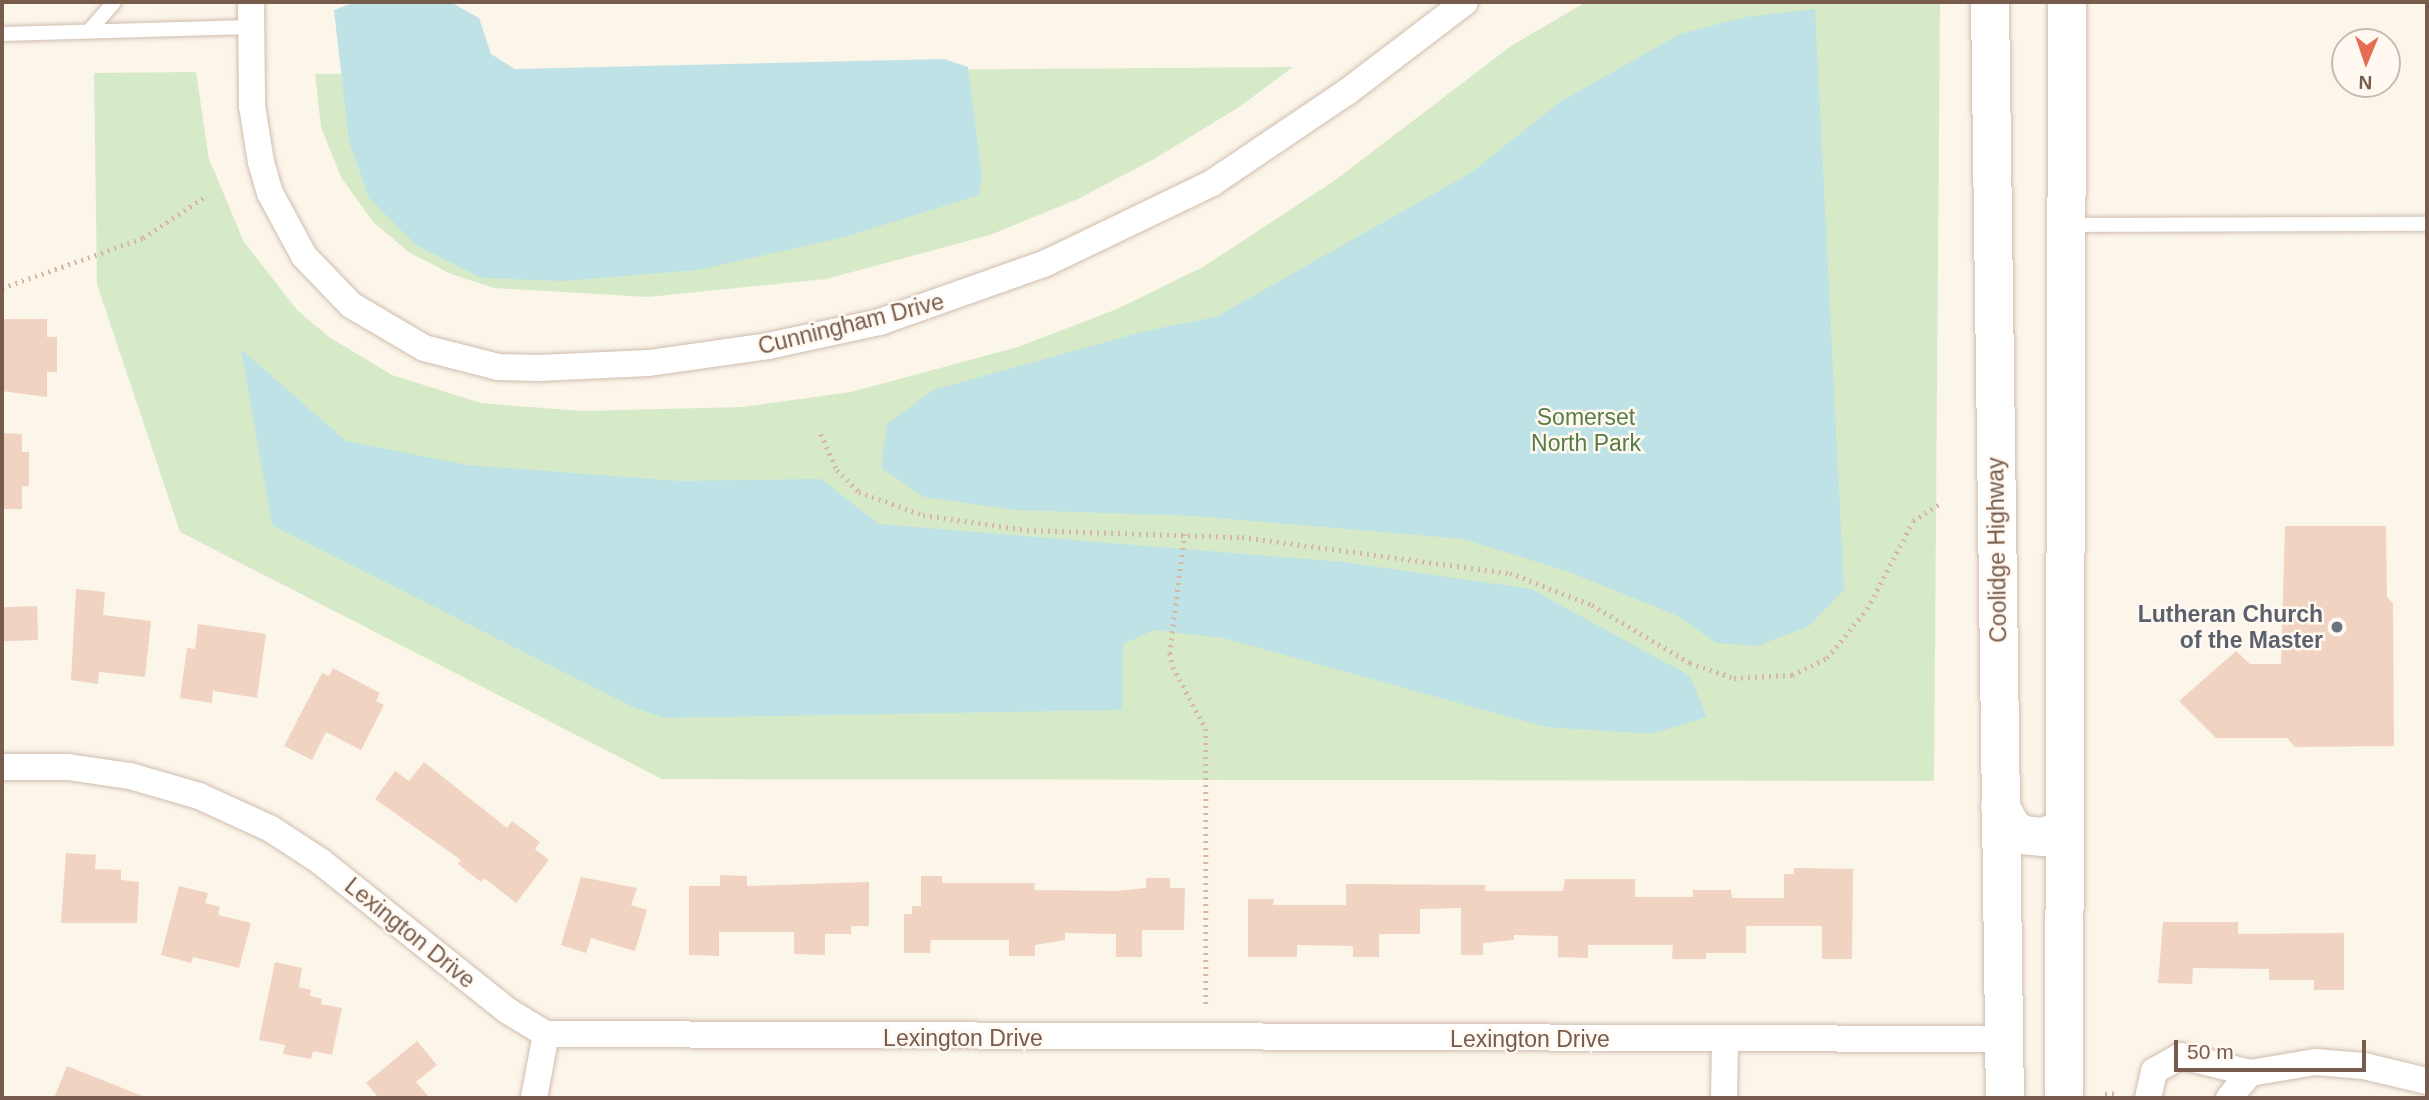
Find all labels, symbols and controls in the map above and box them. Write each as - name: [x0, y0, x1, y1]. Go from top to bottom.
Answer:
- north arrow: [2331, 28, 2401, 98]
- text: N: [2358, 72, 2373, 93]
- street label: Cunningham Drive: [755, 288, 947, 360]
- park label: Somerset North Park: [1531, 403, 1641, 457]
- street label: Coolidge Highway: [1982, 457, 2012, 643]
- place label: Lutheran Church of the Master: [2138, 600, 2323, 654]
- marker: Lutheran Church of the Master: [2329, 619, 2345, 635]
- street label: Lexington Drive: [339, 872, 481, 994]
- street label: Lexington Drive: [883, 1024, 1043, 1052]
- street label: Lexington Drive: [1450, 1025, 1610, 1053]
- scale bar: [2177, 1026, 2370, 1070]
- text: 50 m: [2187, 1040, 2234, 1063]

